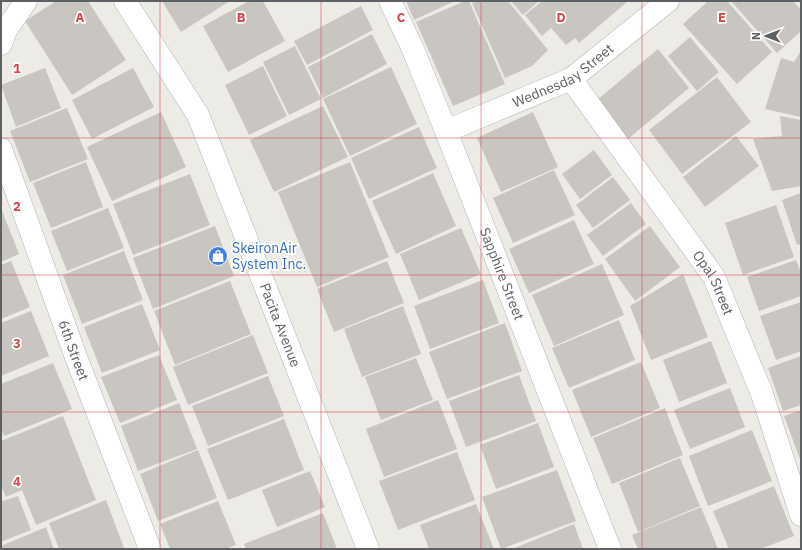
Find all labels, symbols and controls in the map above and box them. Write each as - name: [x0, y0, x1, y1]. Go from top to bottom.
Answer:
- text: A: [76, 9, 85, 26]
- text: B: [237, 9, 246, 26]
- text: C: [397, 9, 406, 26]
- text: D: [556, 9, 566, 26]
- text: E: [718, 9, 726, 26]
- north arrow: [746, 16, 786, 56]
- text: N: [749, 32, 763, 40]
- street label: Wednesday Street: [510, 39, 617, 111]
- text: 1: [13, 60, 21, 77]
- text: 2: [13, 198, 21, 215]
- street label: Sapphire Street: [476, 225, 528, 323]
- place label: SkeironAir System Inc.: [232, 239, 306, 273]
- shop icon: SkeironAir System Inc.: [207, 245, 229, 267]
- street label: Opal Street: [689, 247, 738, 318]
- street label: Pacita Avenue: [256, 280, 305, 370]
- street label: 6th Street: [54, 318, 93, 383]
- text: 3: [13, 335, 21, 352]
- text: 4: [13, 473, 21, 490]

